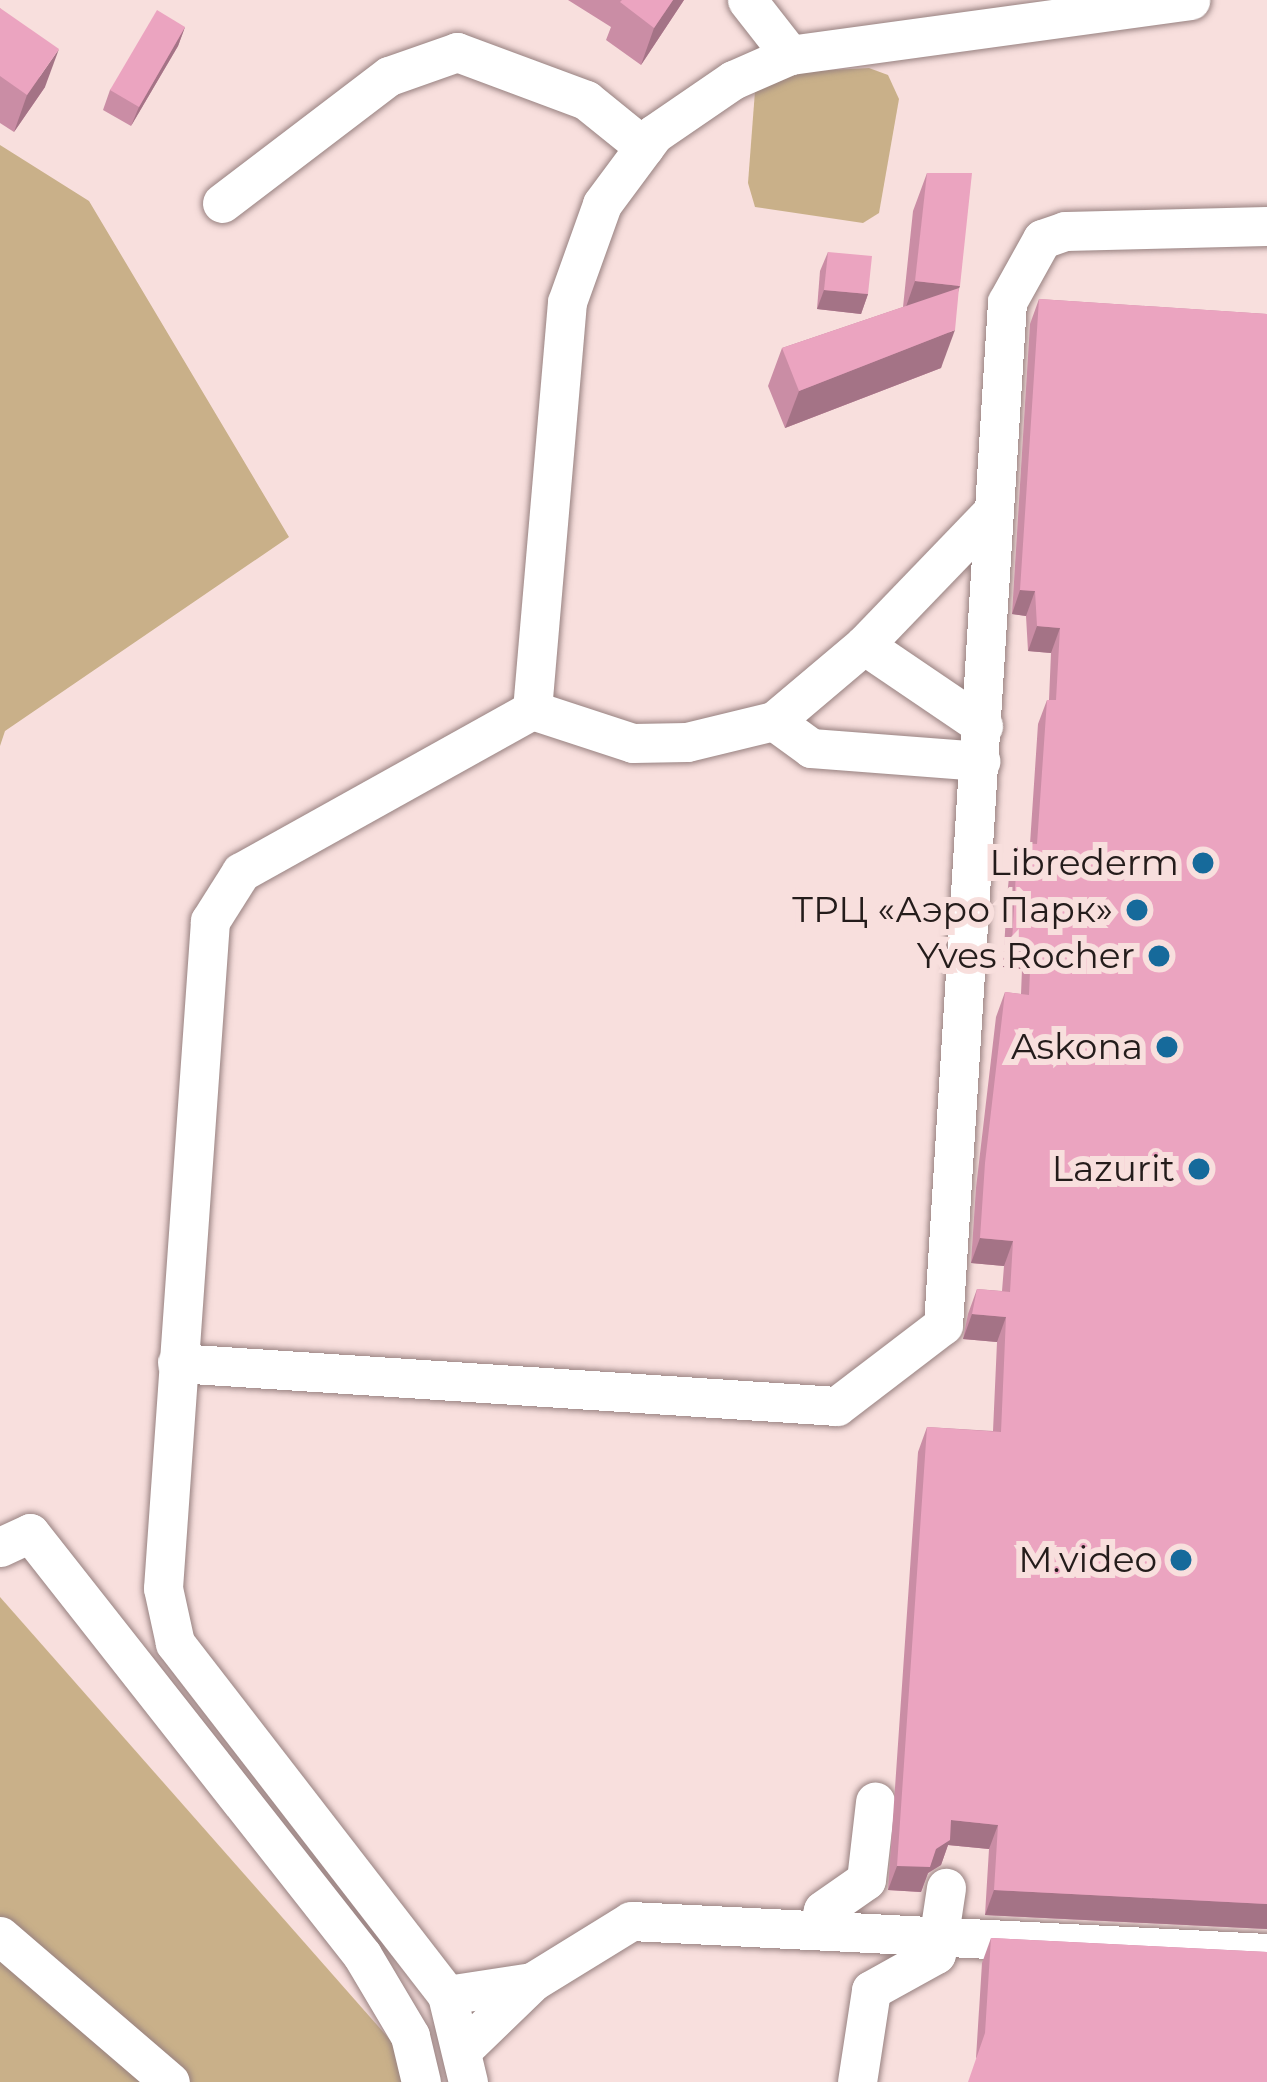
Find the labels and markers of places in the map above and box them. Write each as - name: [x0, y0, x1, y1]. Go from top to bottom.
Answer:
- place label: Librederm: [989, 841, 1179, 885]
- marker: Librederm: [1190, 850, 1216, 876]
- place label: ТРЦ «Аэро Парк»: [792, 888, 1113, 932]
- marker: ТРЦ «Аэро Парк»: [1124, 897, 1150, 923]
- place label: Yves Rocher: [917, 934, 1135, 978]
- marker: Yves Rocher: [1146, 943, 1172, 969]
- place label: Askona: [1011, 1025, 1143, 1069]
- marker: Askona: [1154, 1034, 1180, 1060]
- place label: Lazurit: [1052, 1147, 1175, 1191]
- marker: Lazurit: [1186, 1156, 1212, 1182]
- place label: M.video: [1018, 1538, 1157, 1582]
- marker: M.video: [1168, 1547, 1194, 1573]

